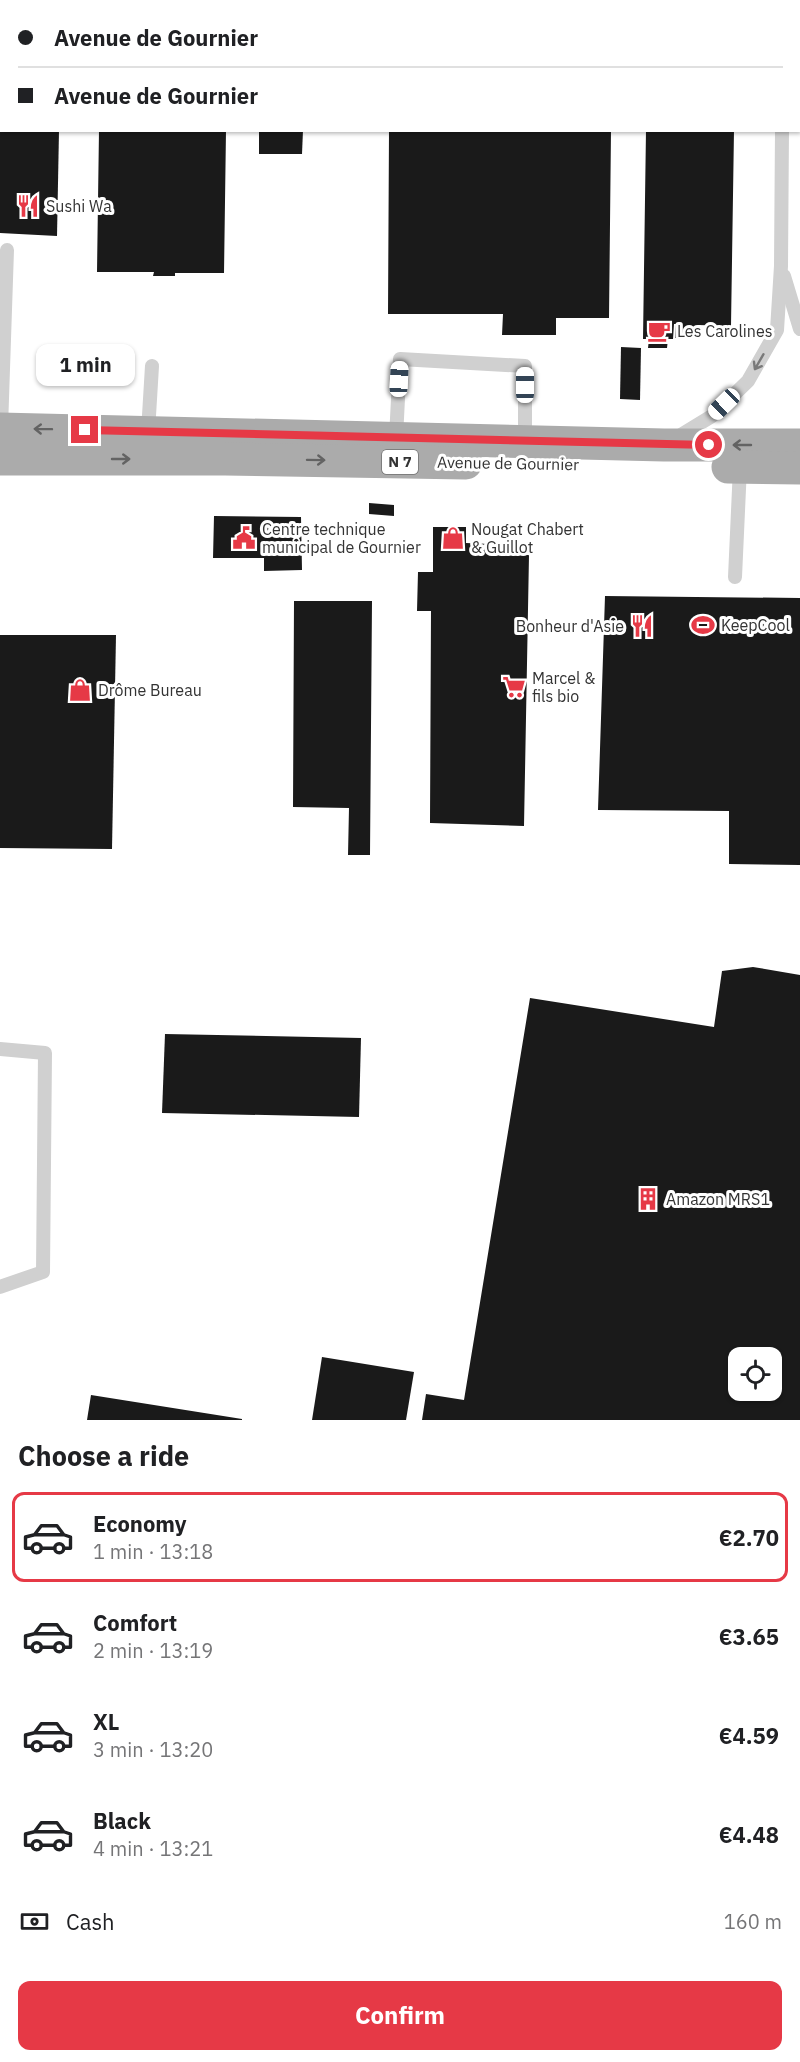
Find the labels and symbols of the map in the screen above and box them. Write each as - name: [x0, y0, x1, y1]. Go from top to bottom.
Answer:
- restaurant icon: Sushi Wa: [15, 193, 41, 219]
- place label: Sushi Wa: [46, 196, 112, 216]
- cafe icon: Les Carolines: [646, 318, 672, 344]
- place label: Les Carolines: [677, 321, 772, 341]
- callout: 1 min: [36, 343, 134, 385]
- one-way arrow: [752, 353, 764, 370]
- car: [389, 361, 409, 397]
- car: [516, 367, 534, 403]
- car: [705, 385, 743, 423]
- route end: [71, 416, 98, 443]
- one-way arrow: [33, 424, 53, 435]
- route start: [695, 431, 722, 458]
- one-way arrow: [732, 439, 752, 451]
- road number: N 7: [382, 450, 418, 474]
- street label: Avenue de Gournier: [437, 452, 579, 474]
- one-way arrow: [111, 453, 131, 465]
- one-way arrow: [306, 454, 326, 466]
- place label: Centre technique municipal de Gournier: [262, 519, 421, 557]
- place label: Nougat Chabert & Guillot: [471, 519, 584, 557]
- public building icon: Centre technique municipal de Gournier: [231, 525, 257, 551]
- shop icon: Nougat Chabert & Guillot: [440, 525, 466, 551]
- sports icon: KeepCool: [690, 612, 716, 638]
- restaurant icon: Bonheur d'Asie: [629, 613, 655, 639]
- place label: KeepCool: [721, 615, 790, 635]
- place label: Bonheur d'Asie: [516, 616, 624, 636]
- place label: Marcel & fils bio: [532, 668, 595, 706]
- supermarket icon: Marcel & fils bio: [501, 674, 527, 700]
- shop icon: Drôme Bureau: [67, 677, 93, 703]
- place label: Drôme Bureau: [98, 680, 202, 700]
- building icon: Amazon MRS1: [635, 1186, 661, 1212]
- place label: Amazon MRS1: [666, 1189, 770, 1209]

